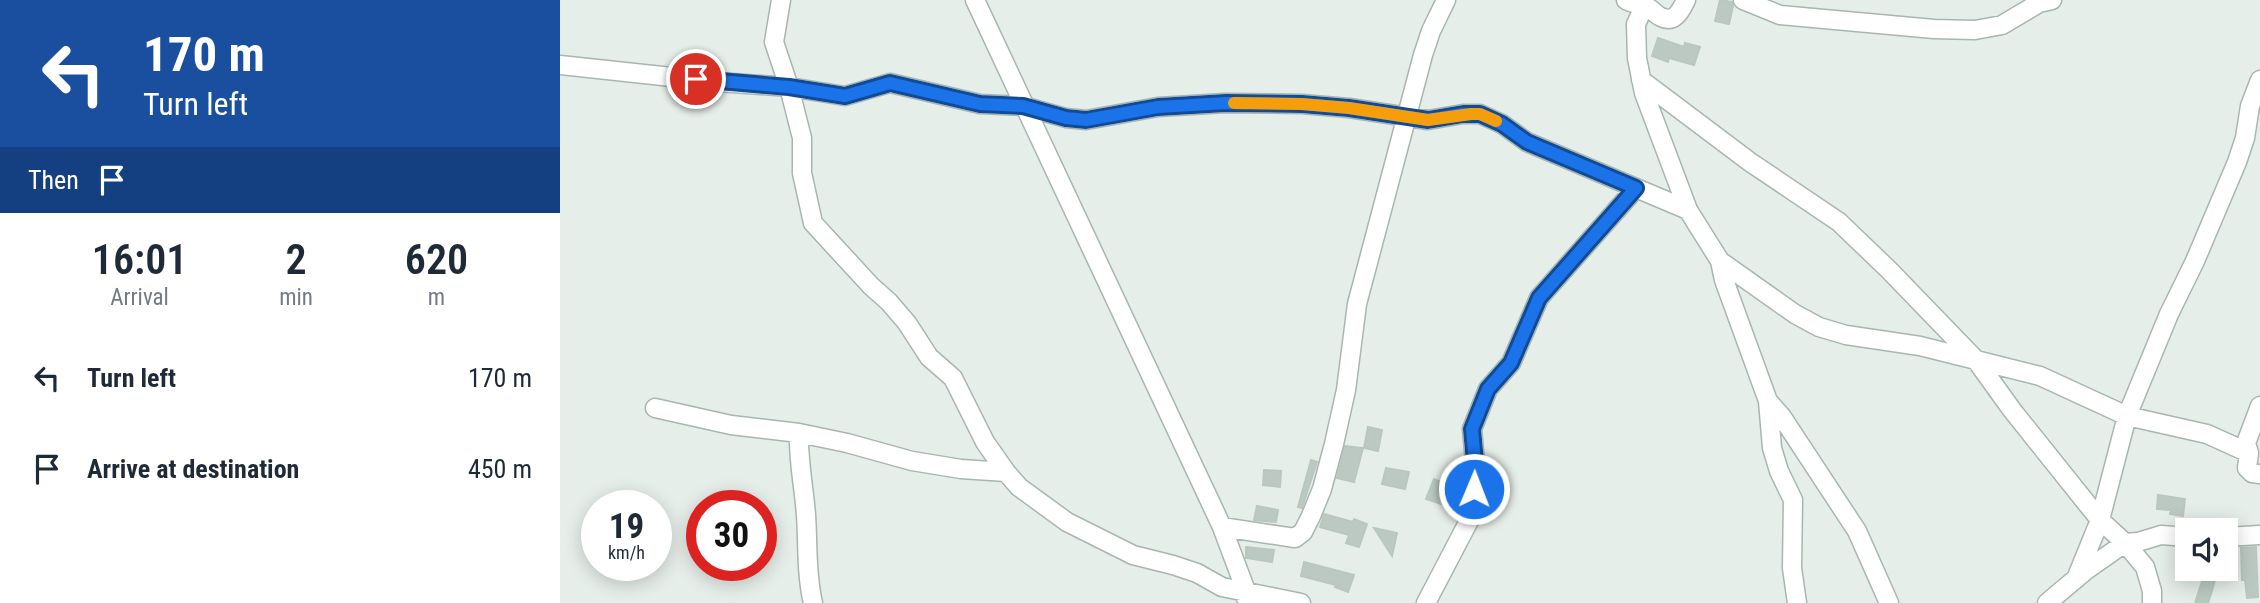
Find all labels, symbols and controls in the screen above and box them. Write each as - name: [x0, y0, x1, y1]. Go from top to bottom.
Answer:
- text: 170 m: [143, 26, 265, 83]
- icon: left: [28, 28, 119, 119]
- pin: [666, 49, 726, 109]
- icon: arrive: [677, 60, 715, 98]
- text: Turn left: [143, 85, 248, 123]
- icon: arrive: [93, 161, 131, 199]
- text: Then: [28, 165, 79, 195]
- text: 16:01: [92, 235, 187, 284]
- text: 2: [286, 235, 307, 284]
- text: 620: [405, 235, 468, 284]
- text: Arrival: [110, 284, 169, 311]
- text: min: [279, 284, 313, 311]
- text: m: [428, 284, 445, 311]
- icon: left: [28, 359, 66, 397]
- text: Turn left: [87, 363, 176, 393]
- text: 170 m: [468, 363, 532, 393]
- icon: arrive: [28, 450, 66, 488]
- position arrow: [1437, 452, 1511, 526]
- text: Arrive at destination: [87, 454, 299, 484]
- text: 450 m: [468, 454, 532, 484]
- speed limit sign: 30: [686, 490, 777, 581]
- text: 19: [609, 506, 644, 547]
- map controls: [2175, 518, 2238, 581]
- button: sound: [2175, 518, 2238, 581]
- text: km/h: [608, 542, 645, 563]

